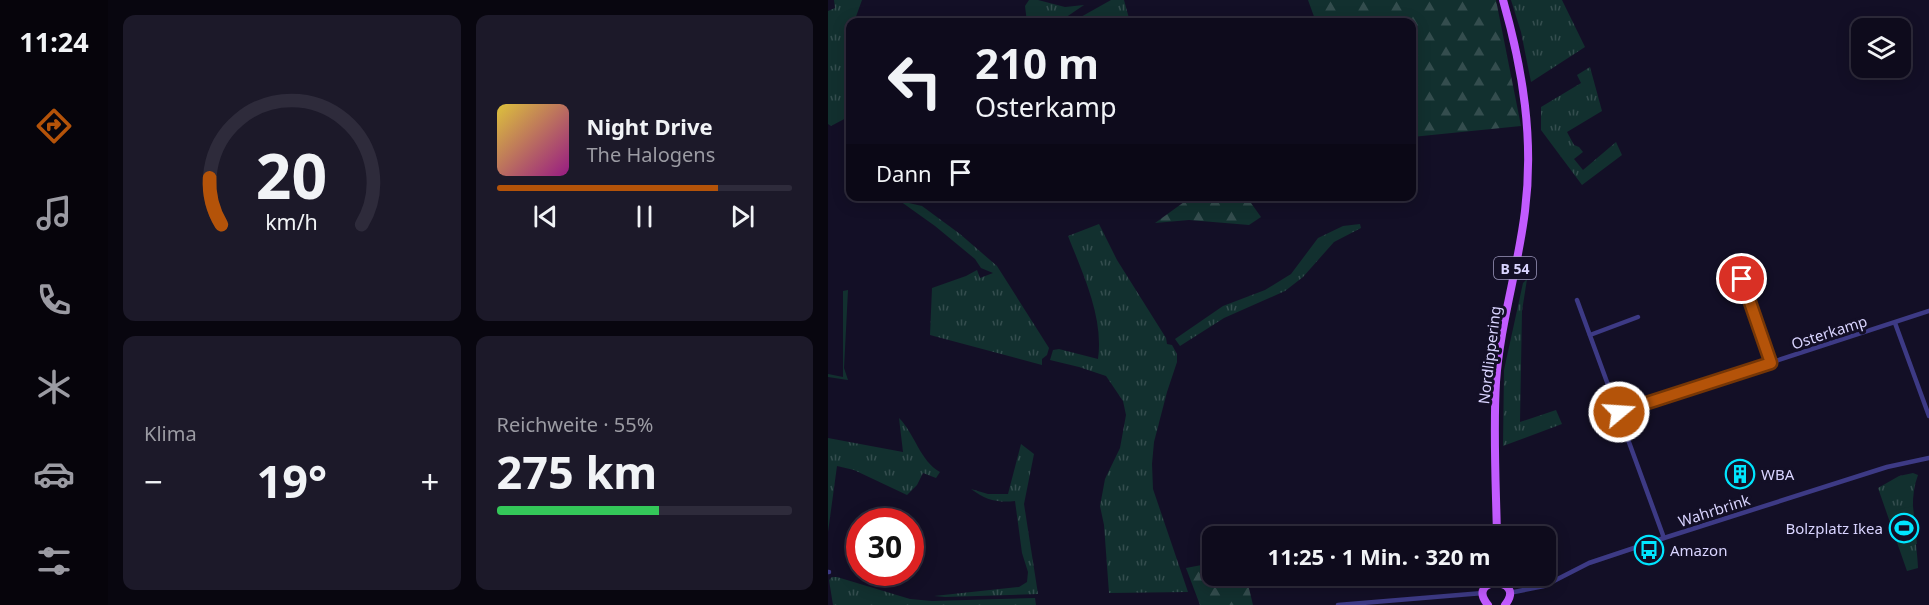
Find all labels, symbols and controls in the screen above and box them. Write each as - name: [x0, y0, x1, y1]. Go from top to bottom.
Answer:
- map controls: [1851, 18, 1911, 78]
- button: layers: [1851, 18, 1911, 78]
- text: 11:24: [19, 23, 89, 60]
- text: 210 m: [975, 34, 1099, 91]
- icon: left: [876, 42, 954, 120]
- text: Osterkamp: [975, 88, 1117, 125]
- icon: directions: [33, 105, 75, 147]
- text: Night Drive: [587, 111, 713, 141]
- text: 20: [256, 132, 327, 217]
- text: The Halogens: [587, 141, 715, 168]
- icon: arrive: [944, 156, 977, 189]
- text: Dann: [876, 158, 932, 188]
- icon: music: [33, 192, 75, 234]
- icon: previous: [529, 200, 562, 233]
- icon: pause: [628, 200, 661, 233]
- icon: next: [726, 200, 759, 233]
- text: km/h: [265, 208, 318, 237]
- pin: [1716, 253, 1767, 304]
- road number: B 54: [1494, 257, 1536, 279]
- icon: arrive: [1725, 262, 1758, 295]
- icon: phone: [33, 279, 75, 321]
- street label: Nordlippering: [1473, 305, 1505, 405]
- street label: Osterkamp: [1789, 310, 1869, 354]
- icon: climate: [33, 366, 75, 408]
- position arrow: [1587, 380, 1651, 444]
- text: Reichweite · 55%: [497, 411, 653, 438]
- text: Klima: [144, 420, 197, 447]
- text: 275 km: [497, 441, 657, 502]
- text: 19°: [256, 450, 327, 511]
- icon: car: [33, 453, 75, 495]
- building icon: WBA: [1724, 458, 1756, 490]
- text: −: [144, 459, 163, 504]
- text: +: [421, 459, 440, 504]
- place label: WBA: [1761, 464, 1795, 484]
- street label: Wahrbrink: [1676, 489, 1752, 531]
- speed limit sign: 30: [846, 508, 924, 586]
- sports icon: Bolzplatz Ikea: [1888, 512, 1920, 544]
- place label: Bolzplatz Ikea: [1785, 518, 1883, 538]
- bus stop icon: Amazon: [1633, 534, 1665, 566]
- icon: filters: [33, 540, 75, 582]
- place label: Amazon: [1670, 540, 1727, 560]
- text: 11:25 · 1 Min. · 320 m: [1268, 541, 1490, 571]

